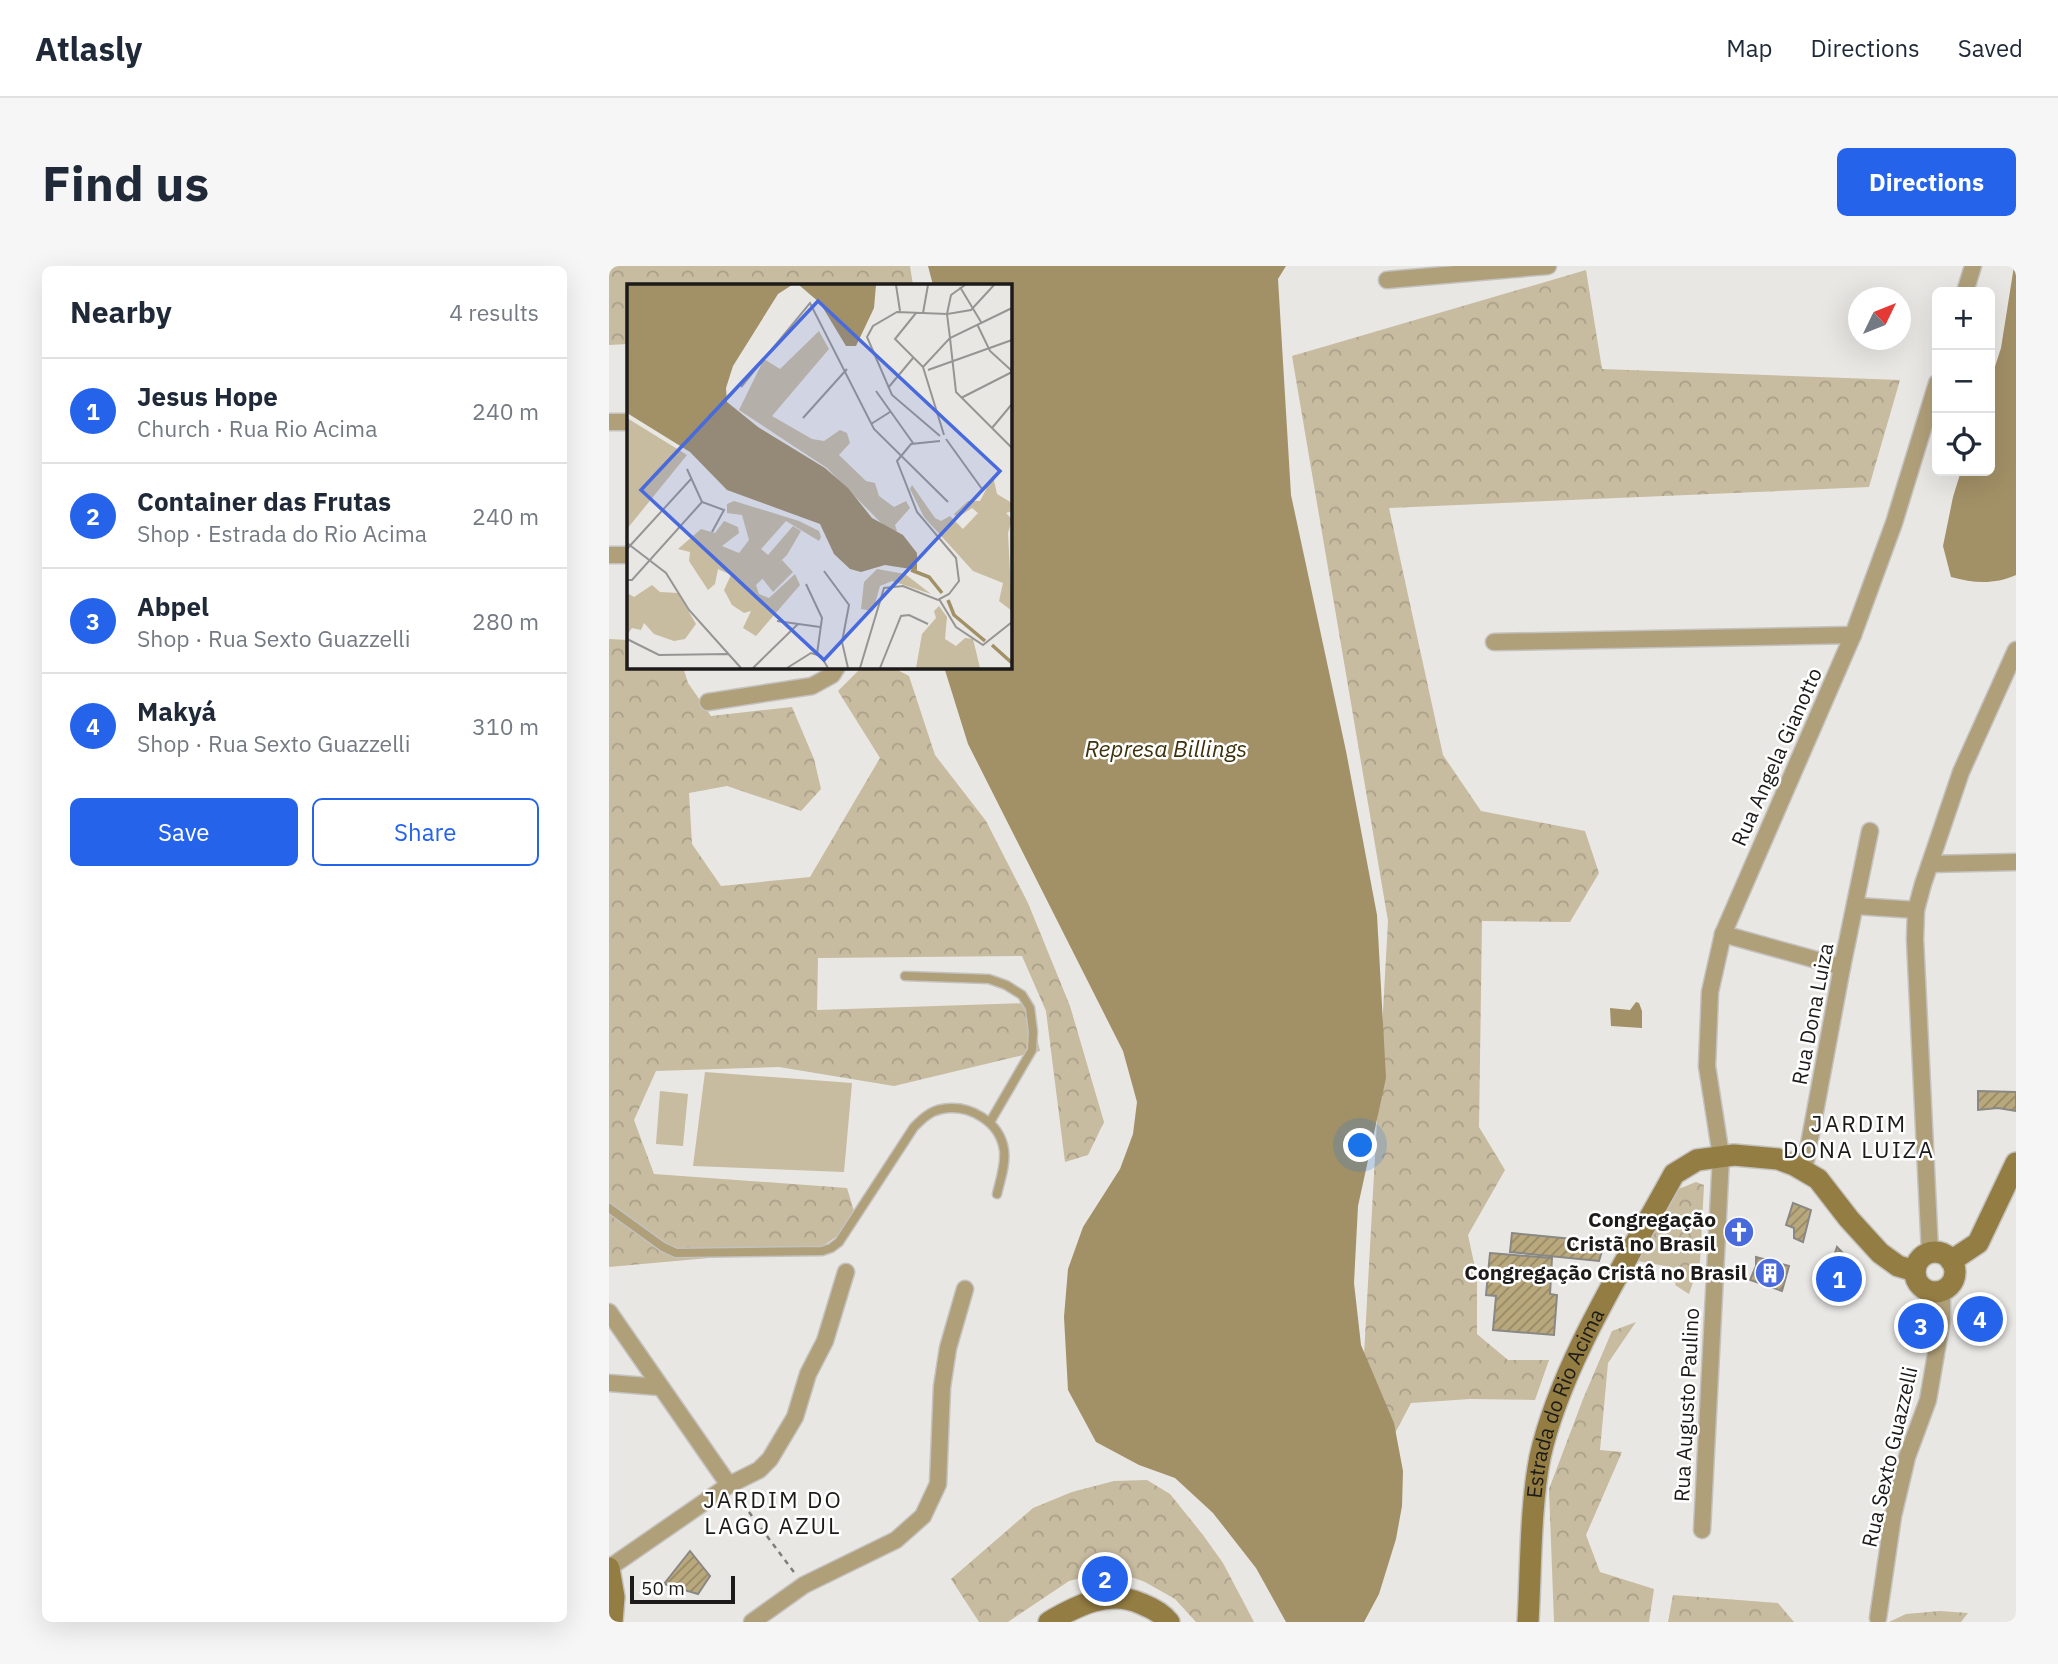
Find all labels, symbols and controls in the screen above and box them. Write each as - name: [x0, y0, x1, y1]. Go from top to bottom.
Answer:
- text: Atlasly: [35, 27, 142, 70]
- text: Map: [1726, 32, 1772, 64]
- text: Directions: [1810, 32, 1920, 64]
- text: Saved: [1958, 32, 2023, 64]
- button: Directions: [1837, 148, 2016, 216]
- text: Find us: [42, 151, 209, 214]
- inset map: [627, 284, 1011, 668]
- north arrow: [1848, 287, 1911, 350]
- map controls: [1932, 287, 1995, 476]
- button: +: [1932, 287, 1995, 350]
- text: Nearby: [70, 292, 172, 331]
- text: 4 results: [449, 297, 539, 327]
- button: −: [1932, 350, 1995, 413]
- text: Jesus Hope: [137, 379, 278, 413]
- text: 1: [86, 396, 100, 426]
- text: 240 m: [472, 396, 539, 426]
- text: Church · Rua Rio Acima: [137, 413, 377, 443]
- button: locate: [1932, 413, 1995, 476]
- text: Container das Frutas: [137, 484, 391, 518]
- text: 2: [86, 501, 100, 531]
- text: 240 m: [472, 501, 539, 531]
- text: Shop · Estrada do Rio Acima: [137, 518, 427, 548]
- text: Abpel: [137, 589, 209, 623]
- text: 3: [86, 606, 100, 636]
- text: 280 m: [472, 606, 539, 636]
- text: Shop · Rua Sexto Guazzelli: [137, 623, 410, 653]
- street label: Rua Angela Gianotto: [1724, 663, 1828, 850]
- text: Makyá: [137, 694, 216, 728]
- text: 4: [86, 711, 100, 741]
- text: 310 m: [472, 711, 539, 741]
- text: Shop · Rua Sexto Guazzelli: [137, 728, 410, 758]
- water label: Represa Billings: [1085, 733, 1247, 763]
- button: Save: [70, 798, 298, 866]
- button: Share: [312, 798, 539, 866]
- street label: Rua Dona Luiza: [1785, 940, 1839, 1087]
- district label: JARDIM DONA LUIZA: [1783, 1108, 1935, 1164]
- your location: [1343, 1128, 1377, 1162]
- place label: Congregação Cristã no Brasil: [1566, 1205, 1716, 1257]
- church icon: Congregação Cristã no Brasil: [1722, 1215, 1756, 1249]
- pin: 1: [1816, 1253, 1862, 1305]
- building icon: Congregação Cristâ no Brasil: [1753, 1256, 1787, 1290]
- place label: Congregação Cristâ no Brasil: [1464, 1258, 1747, 1286]
- pin: 4: [1957, 1293, 2003, 1345]
- pin: 3: [1898, 1300, 1944, 1352]
- street label: Estrada do Rio Acima: [1519, 1303, 1610, 1500]
- street label: Rua Augusto Paulino: [1667, 1307, 1705, 1503]
- street label: Rua Sexto Guazzelli: [1855, 1364, 1923, 1550]
- district label: JARDIM DO LAGO AZUL: [703, 1484, 843, 1540]
- pin: 2: [1082, 1553, 1128, 1605]
- scale bar: [630, 1573, 735, 1605]
- text: 50 m: [641, 1576, 685, 1600]

